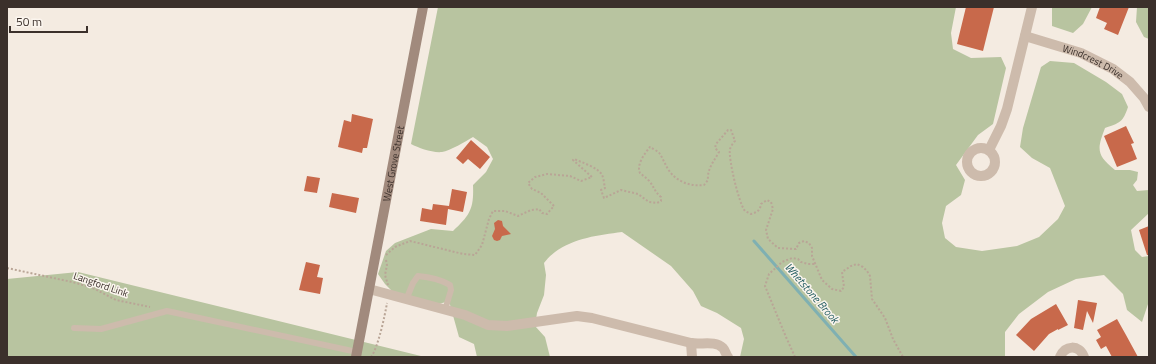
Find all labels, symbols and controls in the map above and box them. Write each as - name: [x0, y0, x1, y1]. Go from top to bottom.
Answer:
- scale bar: [10, 8, 87, 34]
- text: 50 m: [16, 12, 42, 31]
- street label: Windcrest Drive: [1061, 41, 1127, 83]
- street label: West Grove Street: [379, 124, 408, 203]
- water label: Whetstone Brook: [781, 259, 843, 327]
- street label: Langford Link: [72, 268, 130, 301]

